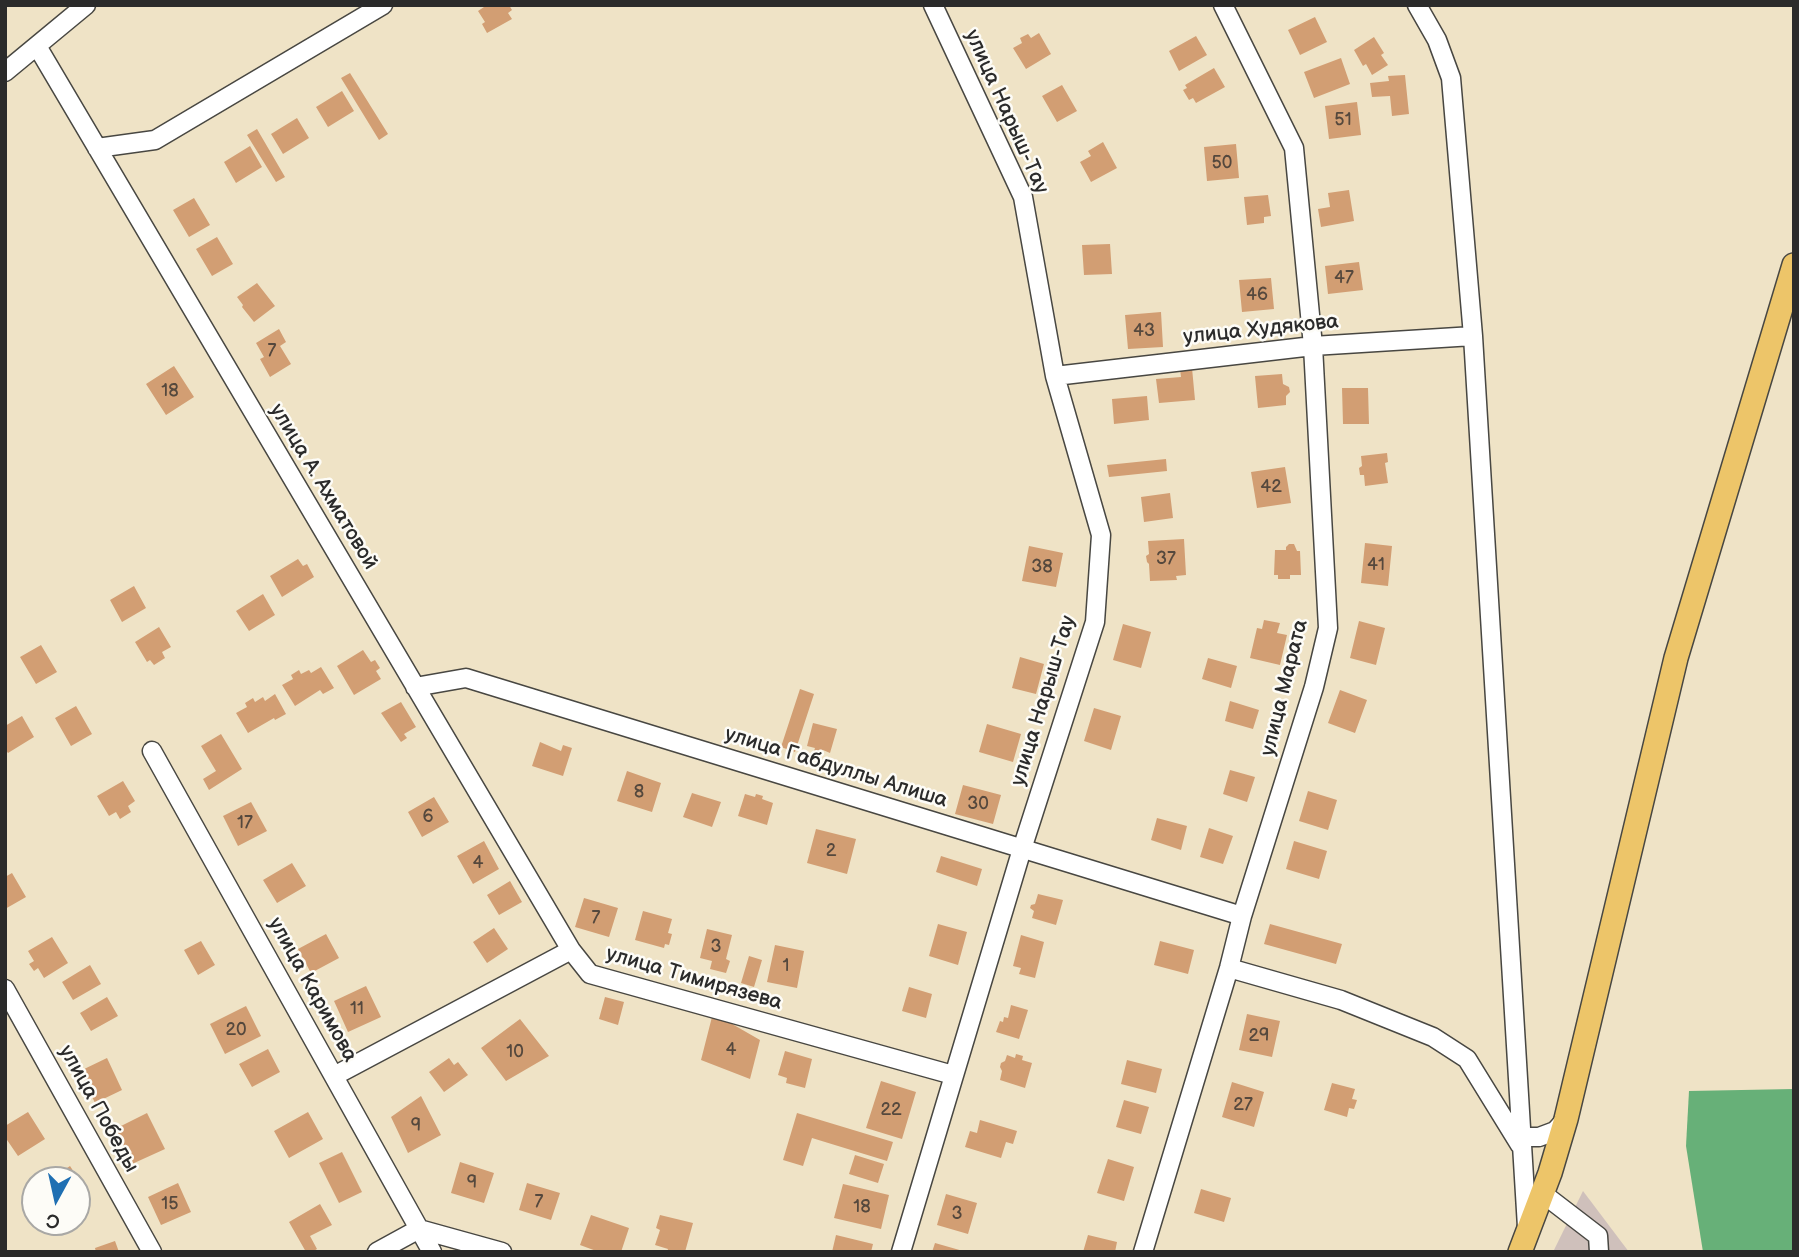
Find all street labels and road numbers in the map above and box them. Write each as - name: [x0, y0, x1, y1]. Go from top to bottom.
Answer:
- street label: улица Нарыш-Тау: [959, 26, 1053, 198]
- street label: улица Худякова: [1182, 309, 1340, 351]
- street label: улица А. Ахматовой: [264, 400, 382, 574]
- street label: улица Нарыш-Тау: [1006, 613, 1082, 789]
- street label: улица Марата: [1256, 617, 1314, 759]
- street label: улица Габдуллы Алиша: [722, 722, 950, 814]
- street label: улица Каримова: [262, 913, 362, 1067]
- street label: улица Тимирязева: [603, 942, 785, 1016]
- street label: улица Победы: [53, 1041, 143, 1177]

